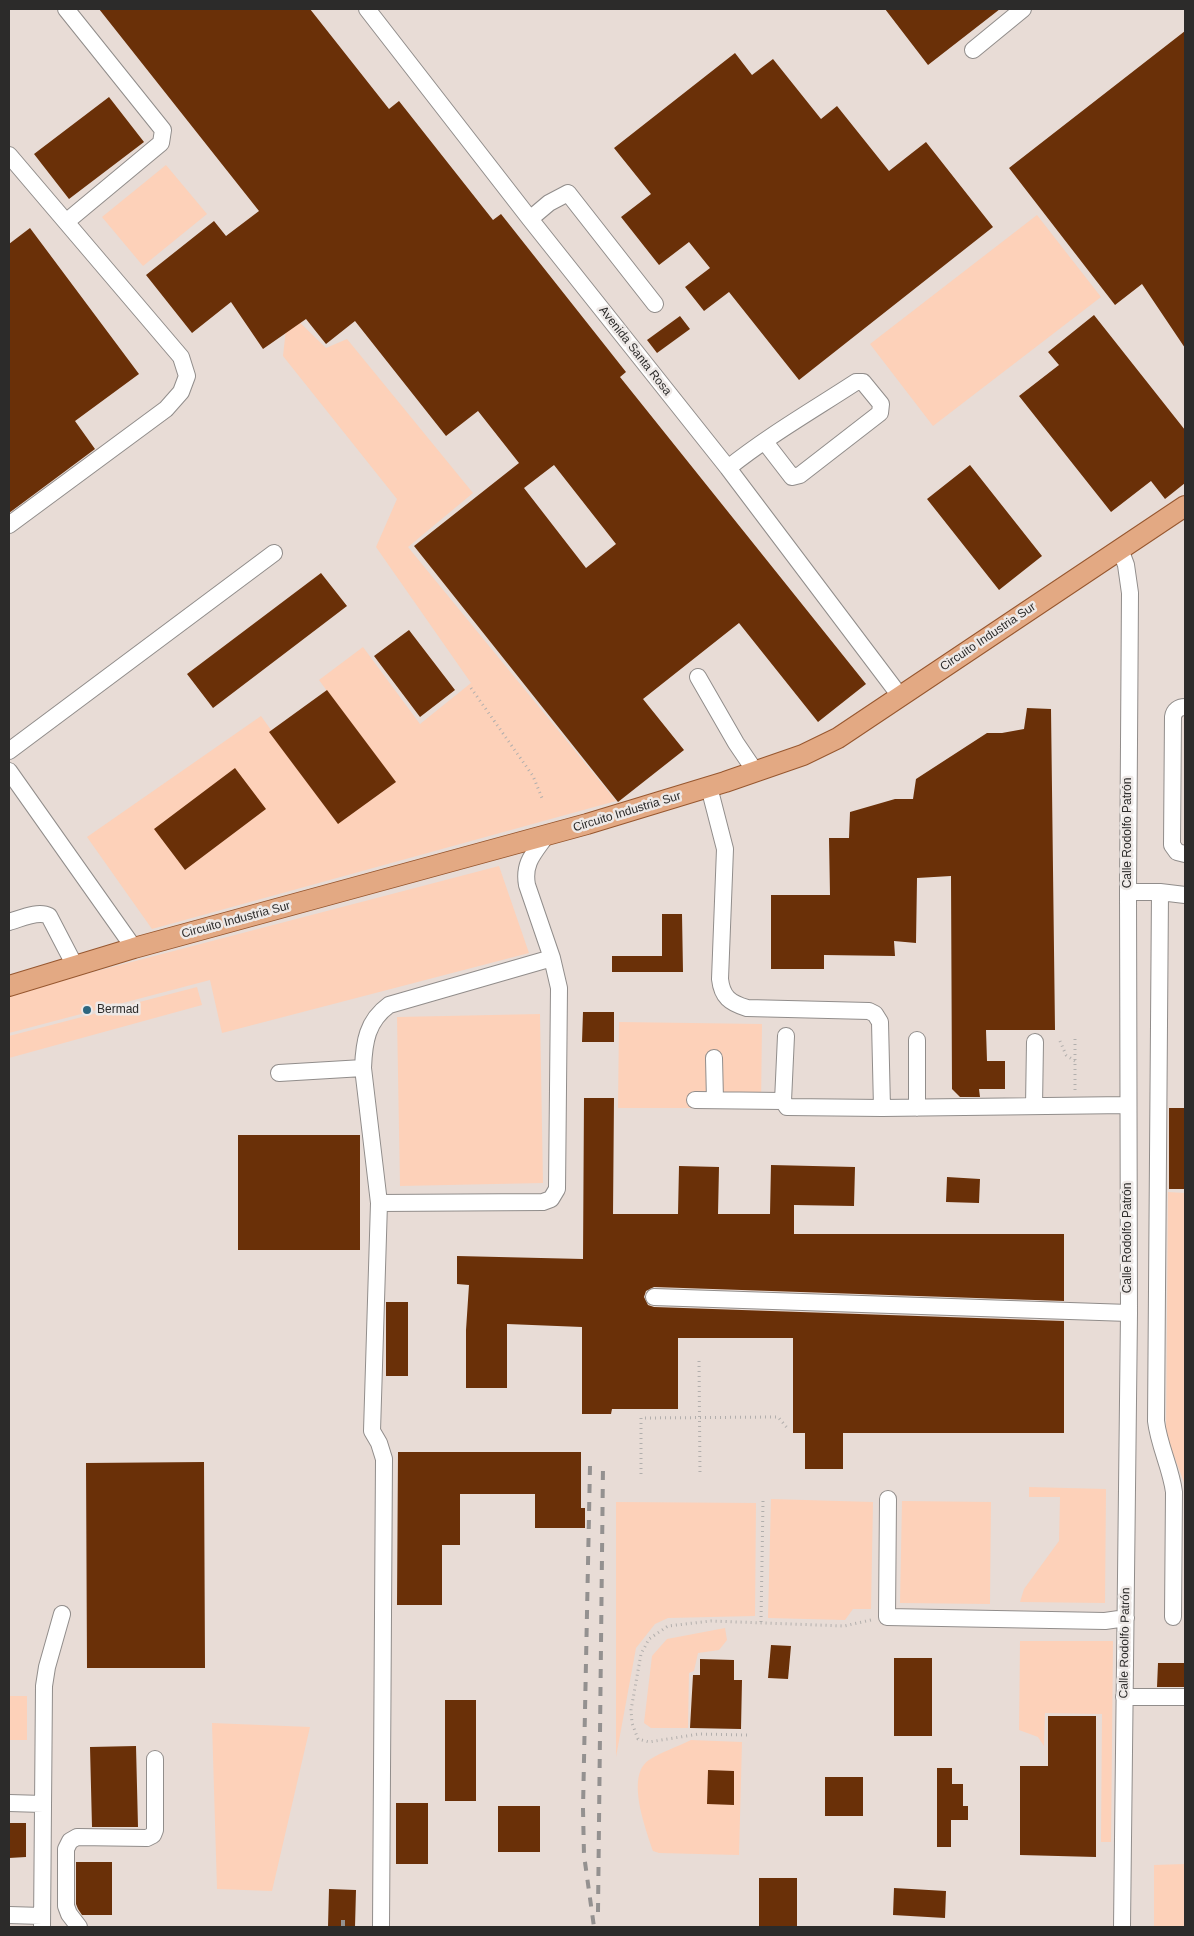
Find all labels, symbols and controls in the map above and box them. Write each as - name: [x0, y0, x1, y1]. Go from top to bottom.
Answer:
- street label: Avenida Santa Rosa: [596, 304, 674, 398]
- street label: Circuito Industria Sur: [938, 600, 1038, 674]
- street label: Calle Rodolfo Patrón: [1121, 778, 1135, 888]
- street label: Circuito Industria Sur: [571, 789, 683, 835]
- street label: Circuito Industria Sur: [180, 899, 292, 941]
- place label: Bermad: [97, 1003, 139, 1017]
- marker: Bermad: [81, 1004, 93, 1016]
- street label: Calle Rodolfo Patrón: [1121, 1183, 1135, 1293]
- street label: Calle Rodolfo Patrón: [1117, 1588, 1133, 1698]

